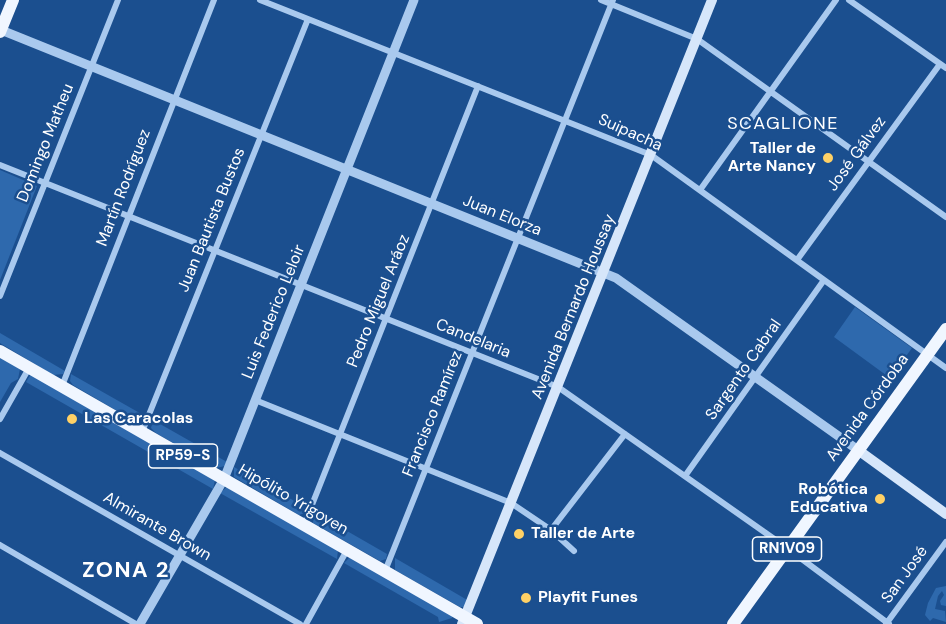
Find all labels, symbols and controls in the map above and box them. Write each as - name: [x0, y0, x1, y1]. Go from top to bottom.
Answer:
- street label: Domingo Matheu: [14, 81, 78, 205]
- street label: Suipacha: [595, 110, 665, 156]
- district label: SCAGLIONE: [727, 113, 839, 135]
- street label: José Gálvez: [823, 113, 891, 195]
- street label: Martín Rodríguez: [93, 127, 155, 249]
- place label: Taller de Arte Nancy: [728, 139, 816, 177]
- street label: Juan Bautista Bustos: [174, 145, 250, 295]
- marker: Taller de Arte Nancy: [821, 151, 835, 165]
- street label: Juan Elorza: [460, 191, 544, 241]
- street label: Avenida Bernardo Houssay: [528, 212, 620, 402]
- street label: Pedro Miguel Aráoz: [344, 232, 414, 370]
- street label: Luis Federico Leloir: [238, 242, 310, 382]
- street label: Candelaria: [433, 315, 513, 363]
- street label: Sargento Cabral: [702, 316, 786, 424]
- street label: Francisco Ramírez: [399, 348, 467, 480]
- street label: Avenida Córdoba: [823, 351, 913, 465]
- place label: Las Caracolas: [84, 409, 193, 429]
- marker: Las Caracolas: [65, 412, 79, 426]
- road number: RP59-S: [148, 444, 218, 468]
- street label: Hipólito Yrigoyen: [235, 461, 351, 539]
- place label: Robótica Educativa: [790, 480, 868, 518]
- street label: Almirante Brown: [100, 488, 214, 566]
- marker: Robótica Educativa: [873, 492, 887, 506]
- place label: Taller de Arte: [531, 524, 635, 544]
- marker: Taller de Arte: [512, 527, 526, 541]
- road number: RN1V09: [752, 537, 822, 561]
- street label: San José: [878, 543, 932, 607]
- district label: ZONA 2: [82, 558, 170, 584]
- place label: Playfit Funes: [538, 588, 638, 608]
- marker: Playfit Funes: [519, 591, 533, 605]

